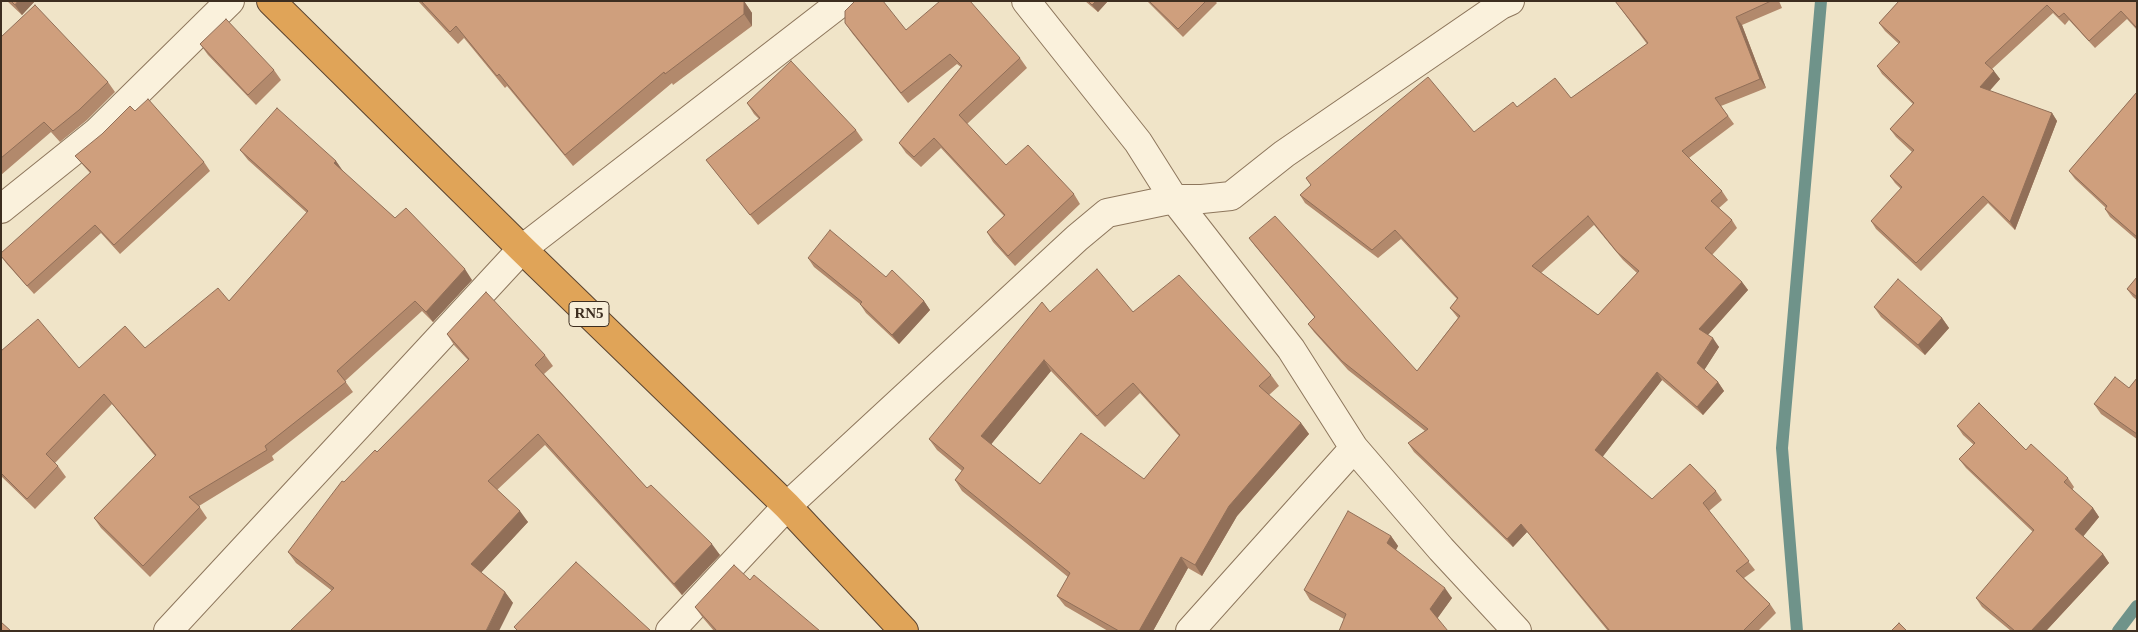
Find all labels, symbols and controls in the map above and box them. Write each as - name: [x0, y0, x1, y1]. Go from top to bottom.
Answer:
- road number: RN5: [569, 302, 609, 326]

